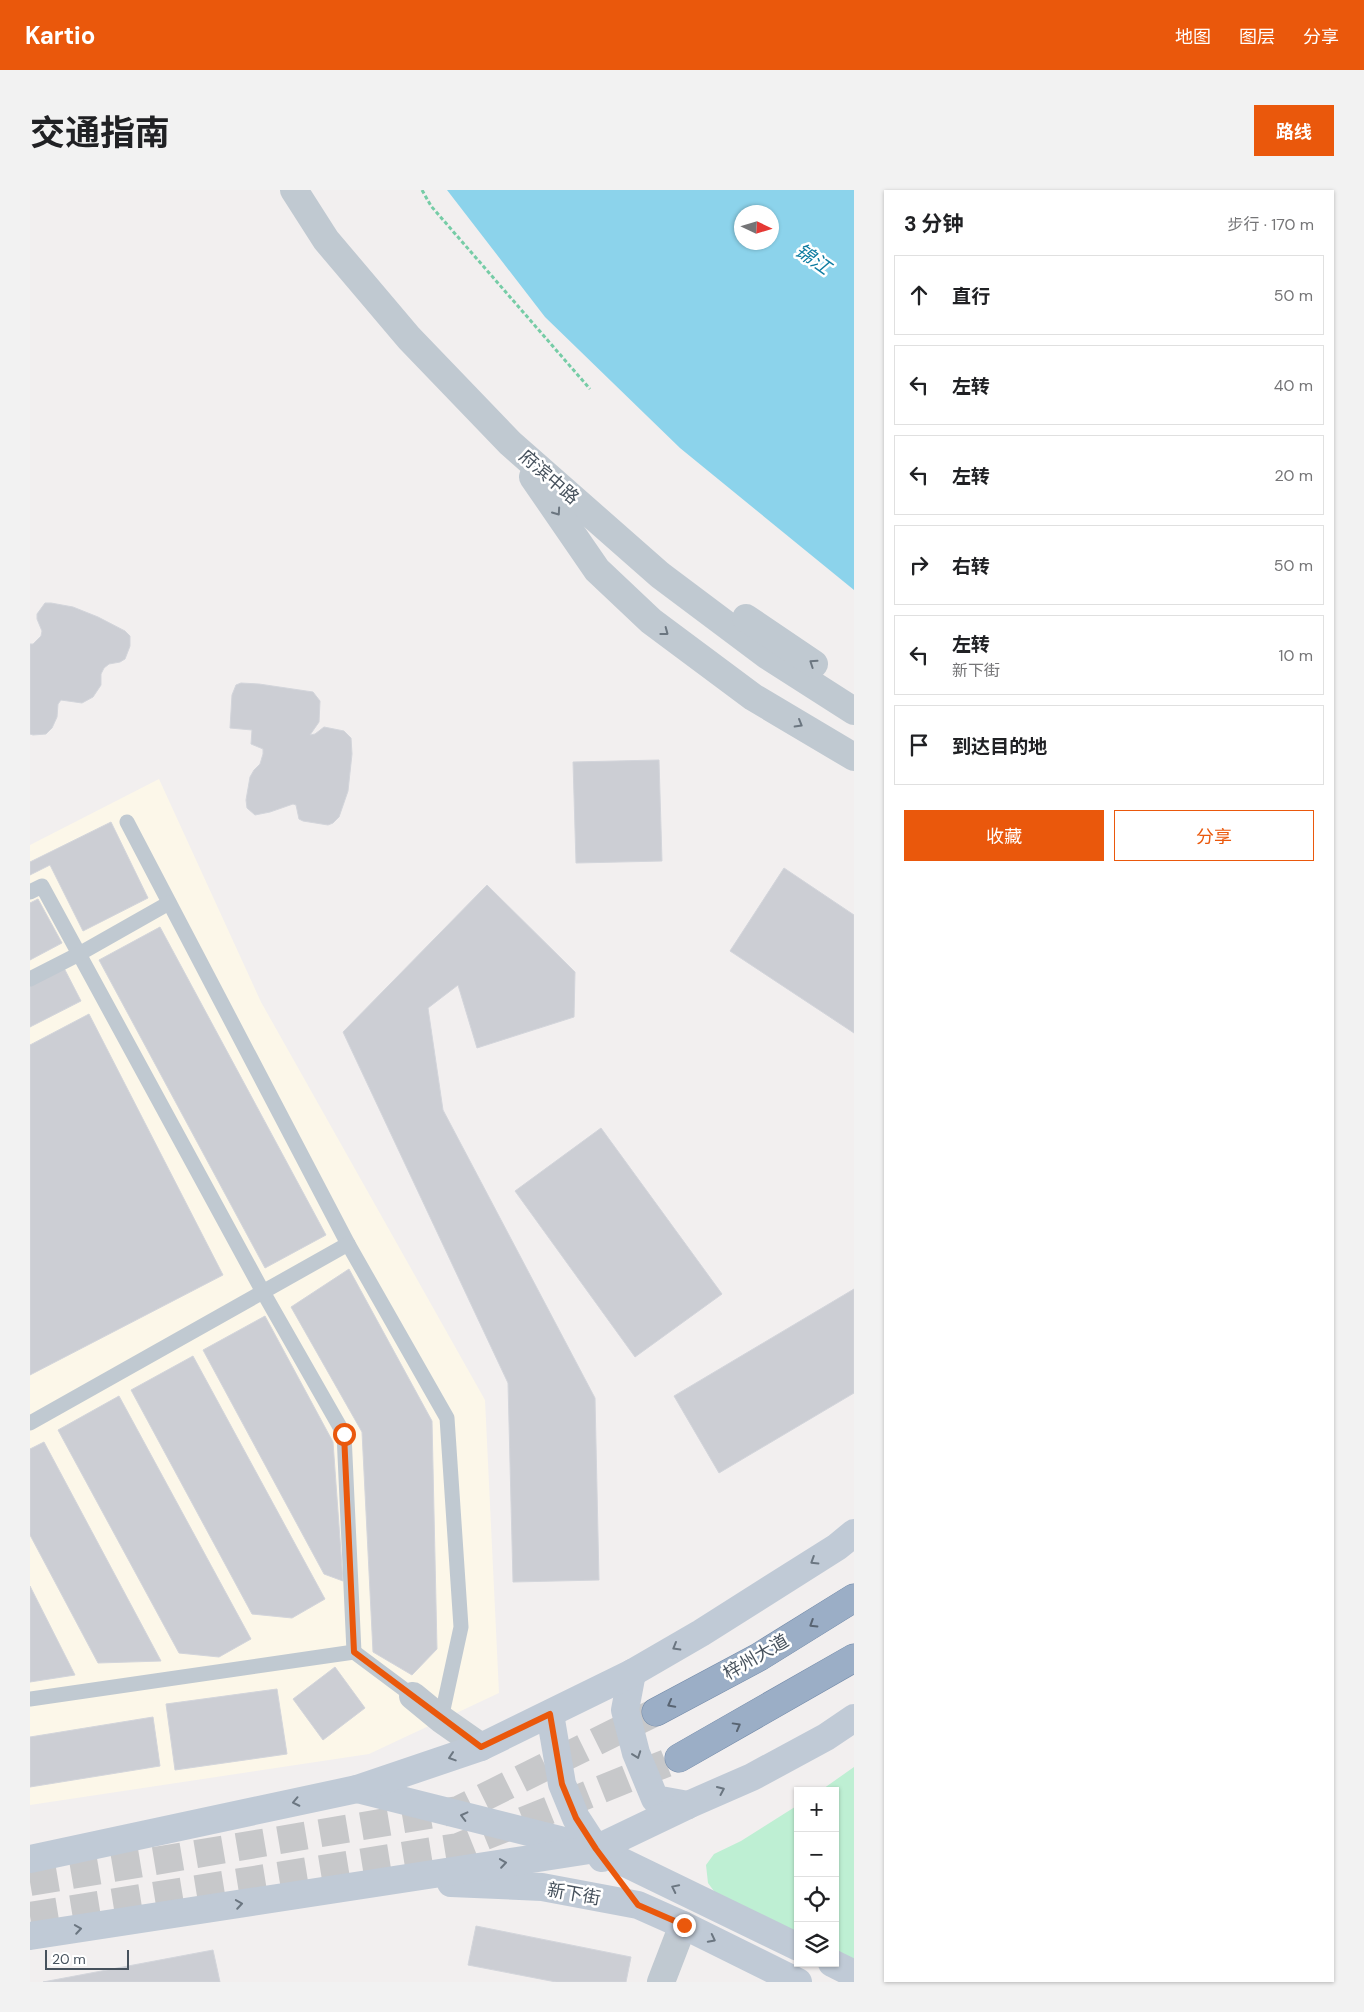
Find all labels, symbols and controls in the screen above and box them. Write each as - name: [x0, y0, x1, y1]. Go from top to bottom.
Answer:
- text: Kartio: [25, 20, 95, 51]
- text: 地图: [1175, 25, 1211, 49]
- text: 图层: [1239, 25, 1275, 49]
- text: 分享: [1303, 25, 1339, 49]
- button: 路线: [1254, 105, 1334, 156]
- text: 交通指南: [30, 110, 170, 156]
- north arrow: [734, 205, 779, 250]
- text: 3 分钟: [904, 210, 964, 238]
- text: 步行 · 170 m: [1228, 214, 1314, 235]
- water label: 锦江: [790, 238, 837, 281]
- icon: ahead: [905, 281, 933, 309]
- text: 直行: [952, 284, 990, 309]
- text: 50 m: [1274, 285, 1313, 306]
- icon: left: [905, 371, 933, 399]
- text: 左转: [952, 374, 990, 399]
- text: 40 m: [1274, 375, 1313, 396]
- street label: 府滨中路: [514, 444, 584, 510]
- icon: left: [905, 461, 933, 489]
- text: 左转: [952, 464, 990, 489]
- text: 20 m: [1274, 465, 1313, 486]
- one-way arrow: [551, 506, 560, 516]
- icon: right: [905, 551, 933, 579]
- text: 右转: [952, 554, 990, 579]
- text: 50 m: [1274, 555, 1313, 576]
- one-way arrow: [659, 626, 669, 635]
- text: 左转: [952, 632, 990, 657]
- icon: left: [905, 641, 933, 669]
- text: 10 m: [1279, 645, 1313, 666]
- one-way arrow: [809, 660, 818, 669]
- text: 新下街: [952, 660, 1000, 681]
- one-way arrow: [793, 718, 802, 728]
- icon: arrive: [905, 731, 933, 759]
- text: 到达目的地: [952, 734, 1047, 759]
- button: 收藏: [904, 810, 1104, 861]
- button: 分享: [1114, 810, 1314, 861]
- route start: [333, 1423, 356, 1446]
- one-way arrow: [811, 1555, 820, 1565]
- one-way arrow: [809, 1617, 818, 1627]
- street label: 梓州大道: [719, 1629, 793, 1685]
- one-way arrow: [673, 1641, 682, 1651]
- one-way arrow: [668, 1698, 677, 1708]
- one-way arrow: [731, 1722, 740, 1732]
- one-way arrow: [631, 1750, 641, 1758]
- one-way arrow: [448, 1751, 457, 1761]
- one-way arrow: [716, 1786, 725, 1797]
- map controls: [794, 1787, 839, 1967]
- button: +: [794, 1787, 839, 1832]
- one-way arrow: [292, 1796, 301, 1807]
- one-way arrow: [459, 1811, 468, 1822]
- button: −: [794, 1832, 839, 1877]
- one-way arrow: [499, 1859, 507, 1869]
- street label: 新下街: [545, 1877, 603, 1911]
- button: locate: [794, 1877, 839, 1922]
- one-way arrow: [671, 1883, 680, 1894]
- one-way arrow: [234, 1899, 243, 1909]
- route end: [673, 1914, 696, 1937]
- button: layers: [794, 1922, 839, 1967]
- one-way arrow: [75, 1924, 83, 1935]
- one-way arrow: [707, 1933, 716, 1943]
- scale bar: [45, 1947, 129, 1970]
- text: 20 m: [52, 1950, 86, 1968]

